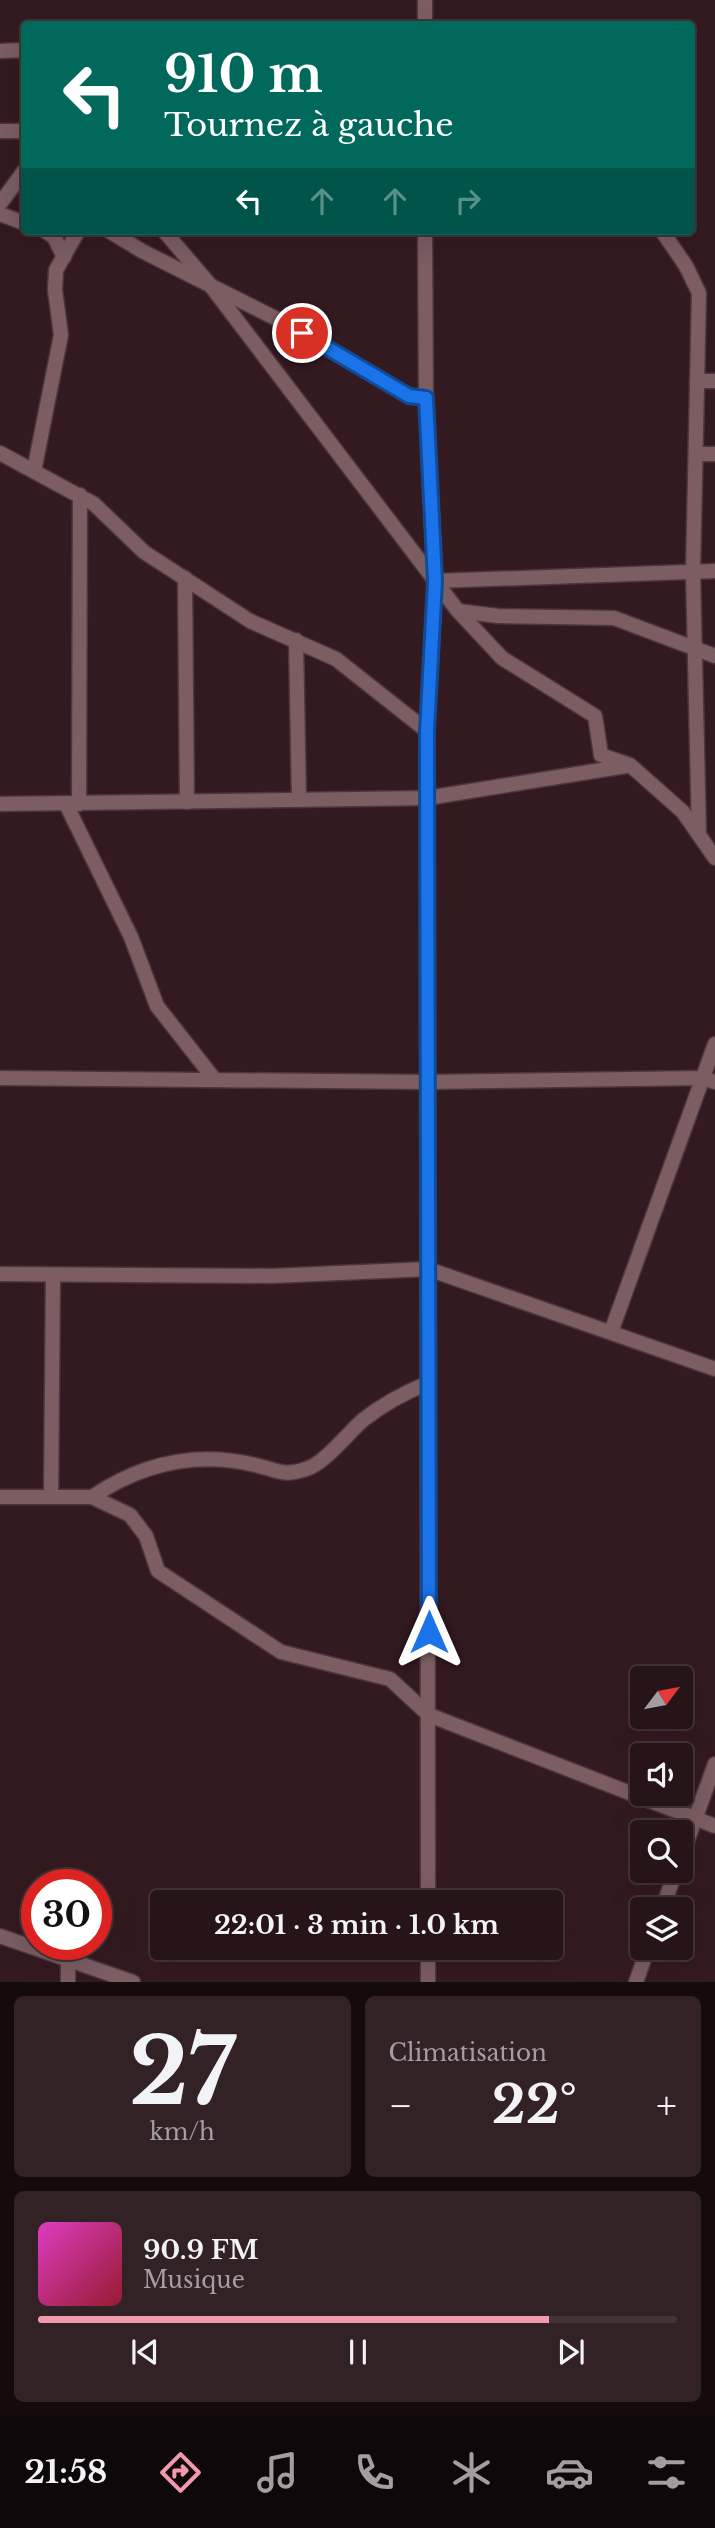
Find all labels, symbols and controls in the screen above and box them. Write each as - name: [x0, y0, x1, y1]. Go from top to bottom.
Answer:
- text: 910 m: [164, 44, 323, 105]
- icon: left: [49, 49, 140, 140]
- text: Tournez à gauche: [164, 105, 454, 145]
- icon: left: [230, 182, 268, 220]
- icon: ahead: [303, 182, 341, 220]
- icon: ahead: [376, 182, 414, 220]
- icon: right: [449, 182, 487, 220]
- pin: [272, 303, 332, 363]
- icon: arrive: [283, 314, 321, 352]
- position arrow: [392, 1595, 466, 1669]
- north arrow: [630, 1666, 693, 1729]
- map controls: [630, 1666, 693, 1960]
- button: sound: [630, 1743, 693, 1806]
- button: search: [630, 1820, 693, 1883]
- speed limit sign: 30: [21, 1869, 112, 1960]
- button: layers: [630, 1897, 693, 1960]
- text: 22:01 · 3 min · 1.0 km: [214, 1909, 499, 1941]
- text: 27: [129, 2016, 235, 2129]
- text: Climatisation: [389, 2039, 547, 2067]
- text: 22°: [492, 2073, 577, 2137]
- text: −: [389, 2082, 413, 2129]
- text: +: [656, 2082, 677, 2129]
- text: km/h: [150, 2118, 215, 2146]
- text: 90.9 FM: [143, 2234, 259, 2266]
- text: Musique: [143, 2266, 245, 2294]
- icon: previous: [126, 2333, 164, 2371]
- icon: pause: [339, 2333, 377, 2371]
- icon: next: [552, 2333, 590, 2371]
- icon: directions: [156, 2448, 205, 2497]
- icon: music: [253, 2448, 302, 2497]
- icon: phone: [350, 2448, 399, 2497]
- icon: climate: [447, 2448, 496, 2497]
- icon: car: [545, 2448, 594, 2497]
- icon: filters: [642, 2448, 691, 2497]
- text: 21:58: [24, 2452, 107, 2492]

